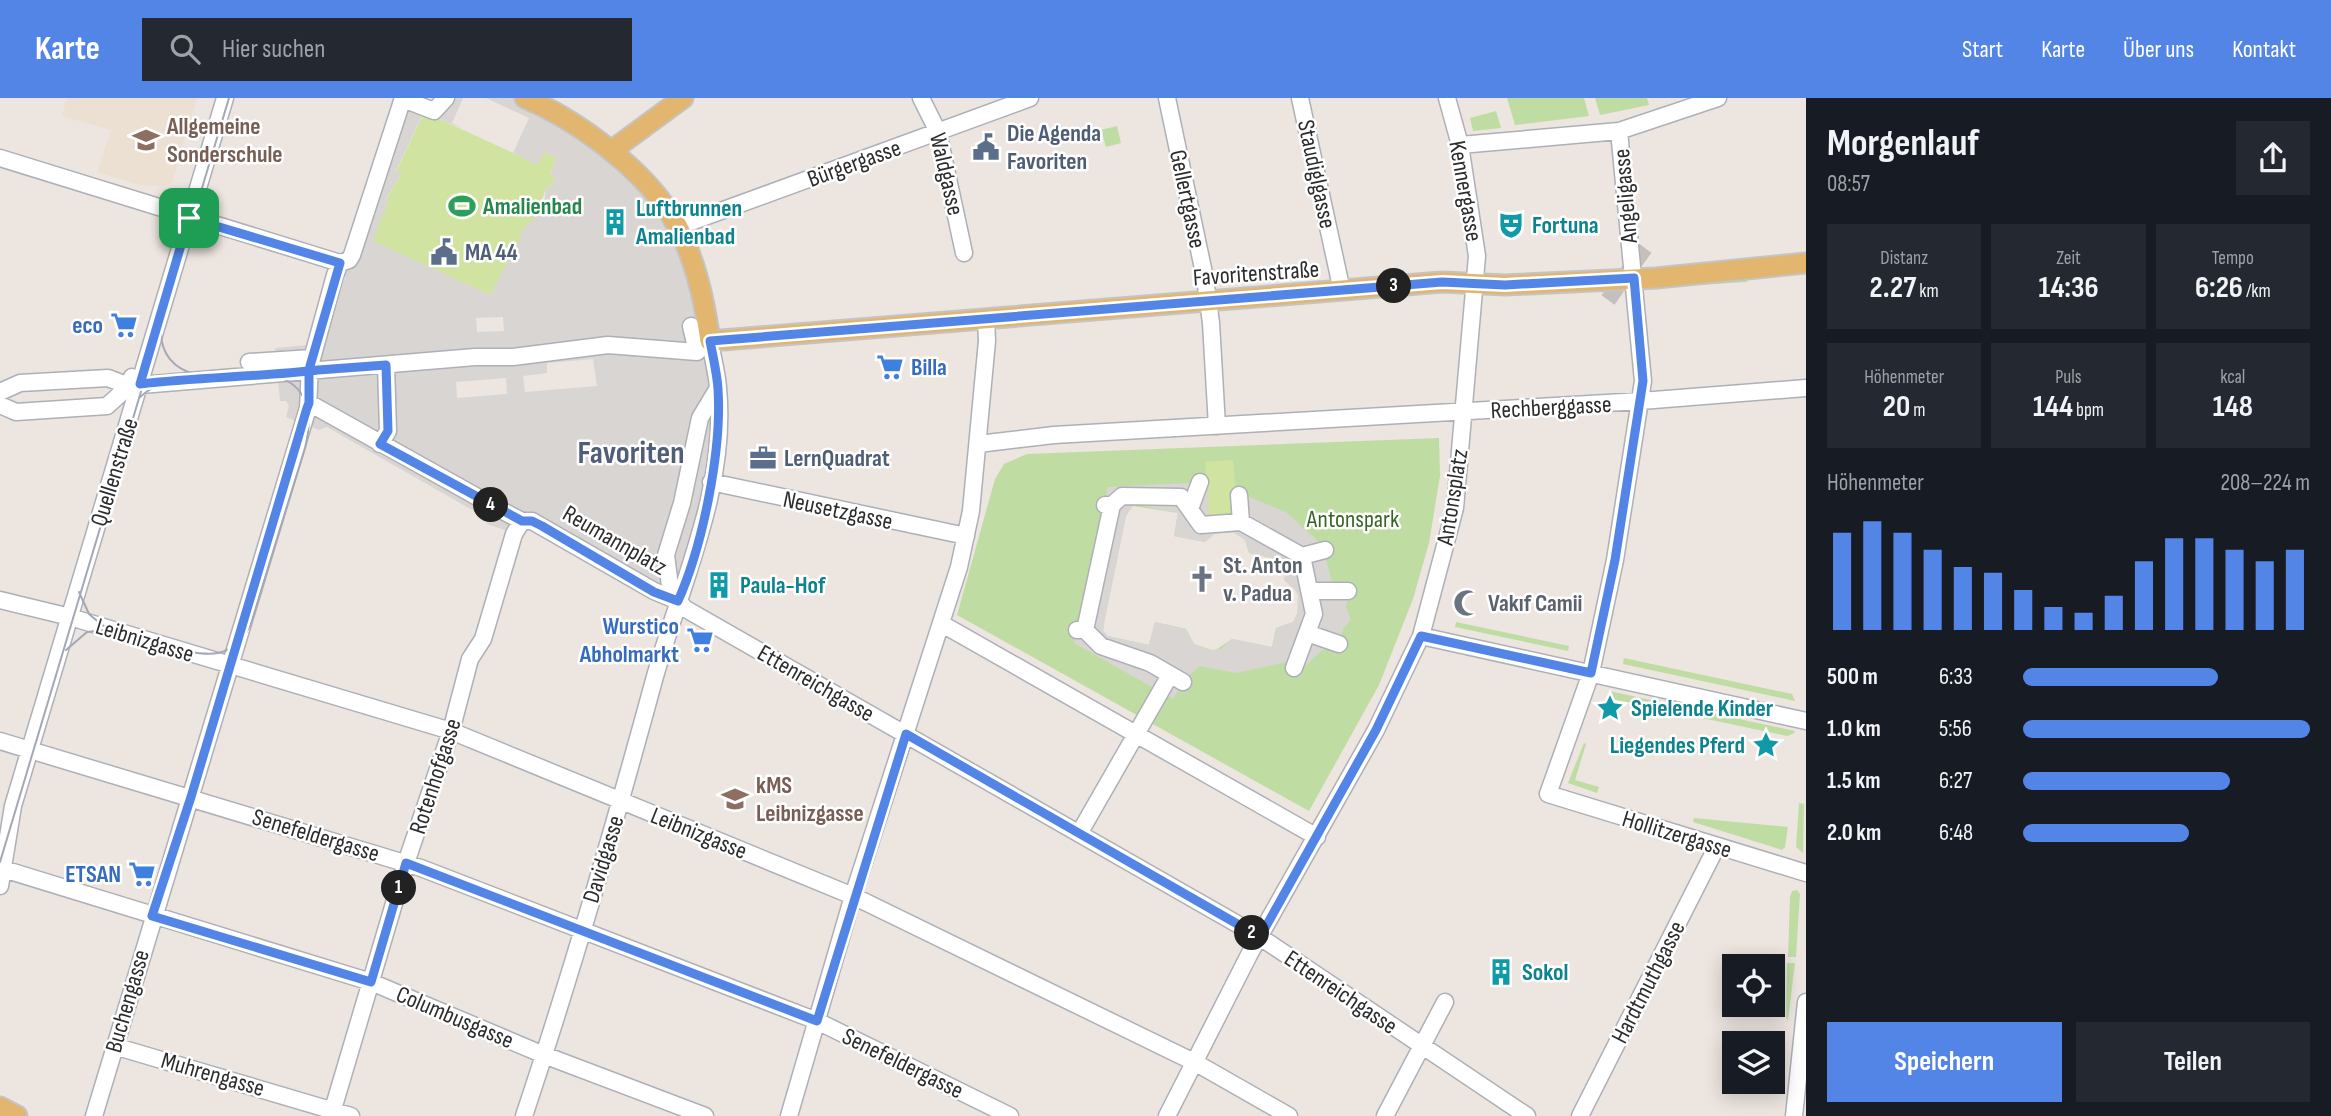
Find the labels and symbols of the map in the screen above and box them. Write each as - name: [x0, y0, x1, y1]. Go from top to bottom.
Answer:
- place label: Allgemeine Sonderschule: [166, 112, 283, 169]
- street label: Staudiglgasse: [1291, 117, 1342, 231]
- place label: Die Agenda Favoriten: [1007, 119, 1101, 176]
- school or university icon: Allgemeine Sonderschule: [131, 125, 161, 155]
- street label: Waldgasse: [923, 130, 970, 218]
- public building icon: Die Agenda Favoriten: [971, 132, 1001, 162]
- street label: Bürgergasse: [803, 133, 905, 194]
- street label: Kennergasse: [1442, 139, 1489, 244]
- street label: Gellertgasse: [1163, 147, 1212, 251]
- street label: Angeligasse: [1607, 148, 1644, 245]
- pin: [159, 188, 219, 248]
- sports icon: Amalienbad: [447, 191, 477, 221]
- place label: Amalienbad: [482, 192, 582, 221]
- place label: Luftbrunnen Amalienbad: [635, 194, 742, 251]
- building icon: Luftbrunnen Amalienbad: [600, 207, 630, 237]
- theatre icon: Fortuna: [1496, 210, 1526, 240]
- place label: Fortuna: [1532, 211, 1599, 240]
- public building icon: MA 44: [429, 237, 459, 267]
- place label: MA 44: [465, 238, 518, 267]
- street label: Favoritenstraße: [1192, 255, 1320, 292]
- pin: 3: [1376, 268, 1412, 304]
- supermarket icon: eco: [109, 310, 139, 340]
- place label: eco: [72, 311, 103, 340]
- supermarket icon: Billa: [875, 352, 905, 382]
- place label: Billa: [911, 353, 947, 382]
- street label: Rechberggasse: [1490, 390, 1612, 425]
- street label: Quellenstraße: [84, 414, 145, 530]
- district label: Favoriten: [578, 434, 684, 473]
- office icon: LernQuadrat: [748, 443, 778, 473]
- place label: LernQuadrat: [784, 444, 890, 473]
- street label: Antonsplatz: [1430, 447, 1474, 548]
- street label: Neusetzgasse: [780, 485, 895, 536]
- pin: 4: [474, 488, 508, 522]
- street label: Reumannplatz: [558, 499, 672, 582]
- park label: Antonspark: [1306, 505, 1399, 534]
- place label: St. Anton v. Padua: [1223, 551, 1303, 608]
- church icon: St. Anton v. Padua: [1187, 564, 1217, 594]
- building icon: Paula-Hof: [704, 570, 734, 600]
- place label: Paula-Hof: [740, 571, 826, 600]
- mosque icon: Vakıf Camii: [1452, 588, 1482, 618]
- place label: Vakıf Camii: [1488, 589, 1583, 618]
- street label: Leibnizgasse: [92, 612, 197, 669]
- place label: Wurstico Abholmarkt: [579, 612, 679, 669]
- supermarket icon: Wurstico Abholmarkt: [685, 625, 715, 655]
- street label: Ettenreichgasse: [752, 638, 879, 728]
- place icon: Spielende Kinder: [1595, 693, 1625, 723]
- place label: Spielende Kinder: [1631, 694, 1774, 723]
- street label: Rotenhofgasse: [403, 715, 468, 838]
- place icon: Liegendes Pferd: [1751, 730, 1781, 760]
- place label: Liegendes Pferd: [1610, 731, 1745, 760]
- place label: kMS Leibnizgasse: [756, 771, 864, 828]
- school or university icon: kMS Leibnizgasse: [720, 784, 750, 814]
- street label: Leibnizgasse: [646, 801, 751, 866]
- street label: Senefeldergasse: [249, 802, 383, 869]
- street label: Hollitzergasse: [1619, 804, 1735, 865]
- street label: Davidgasse: [577, 812, 630, 906]
- supermarket icon: ETSAN: [127, 859, 157, 889]
- place label: ETSAN: [65, 860, 121, 889]
- pin: 1: [382, 870, 416, 906]
- pin: 2: [1234, 916, 1270, 950]
- street label: Hardtmuthgasse: [1605, 916, 1692, 1048]
- street label: Ettenreichgasse: [1279, 944, 1403, 1041]
- street label: Buchengasse: [99, 946, 156, 1056]
- building icon: Sokol: [1486, 957, 1516, 987]
- place label: Sokol: [1522, 958, 1568, 987]
- street label: Columbusgasse: [392, 980, 518, 1055]
- street label: Senefeldergasse: [837, 1022, 968, 1105]
- street label: Muhrengasse: [158, 1046, 268, 1103]

